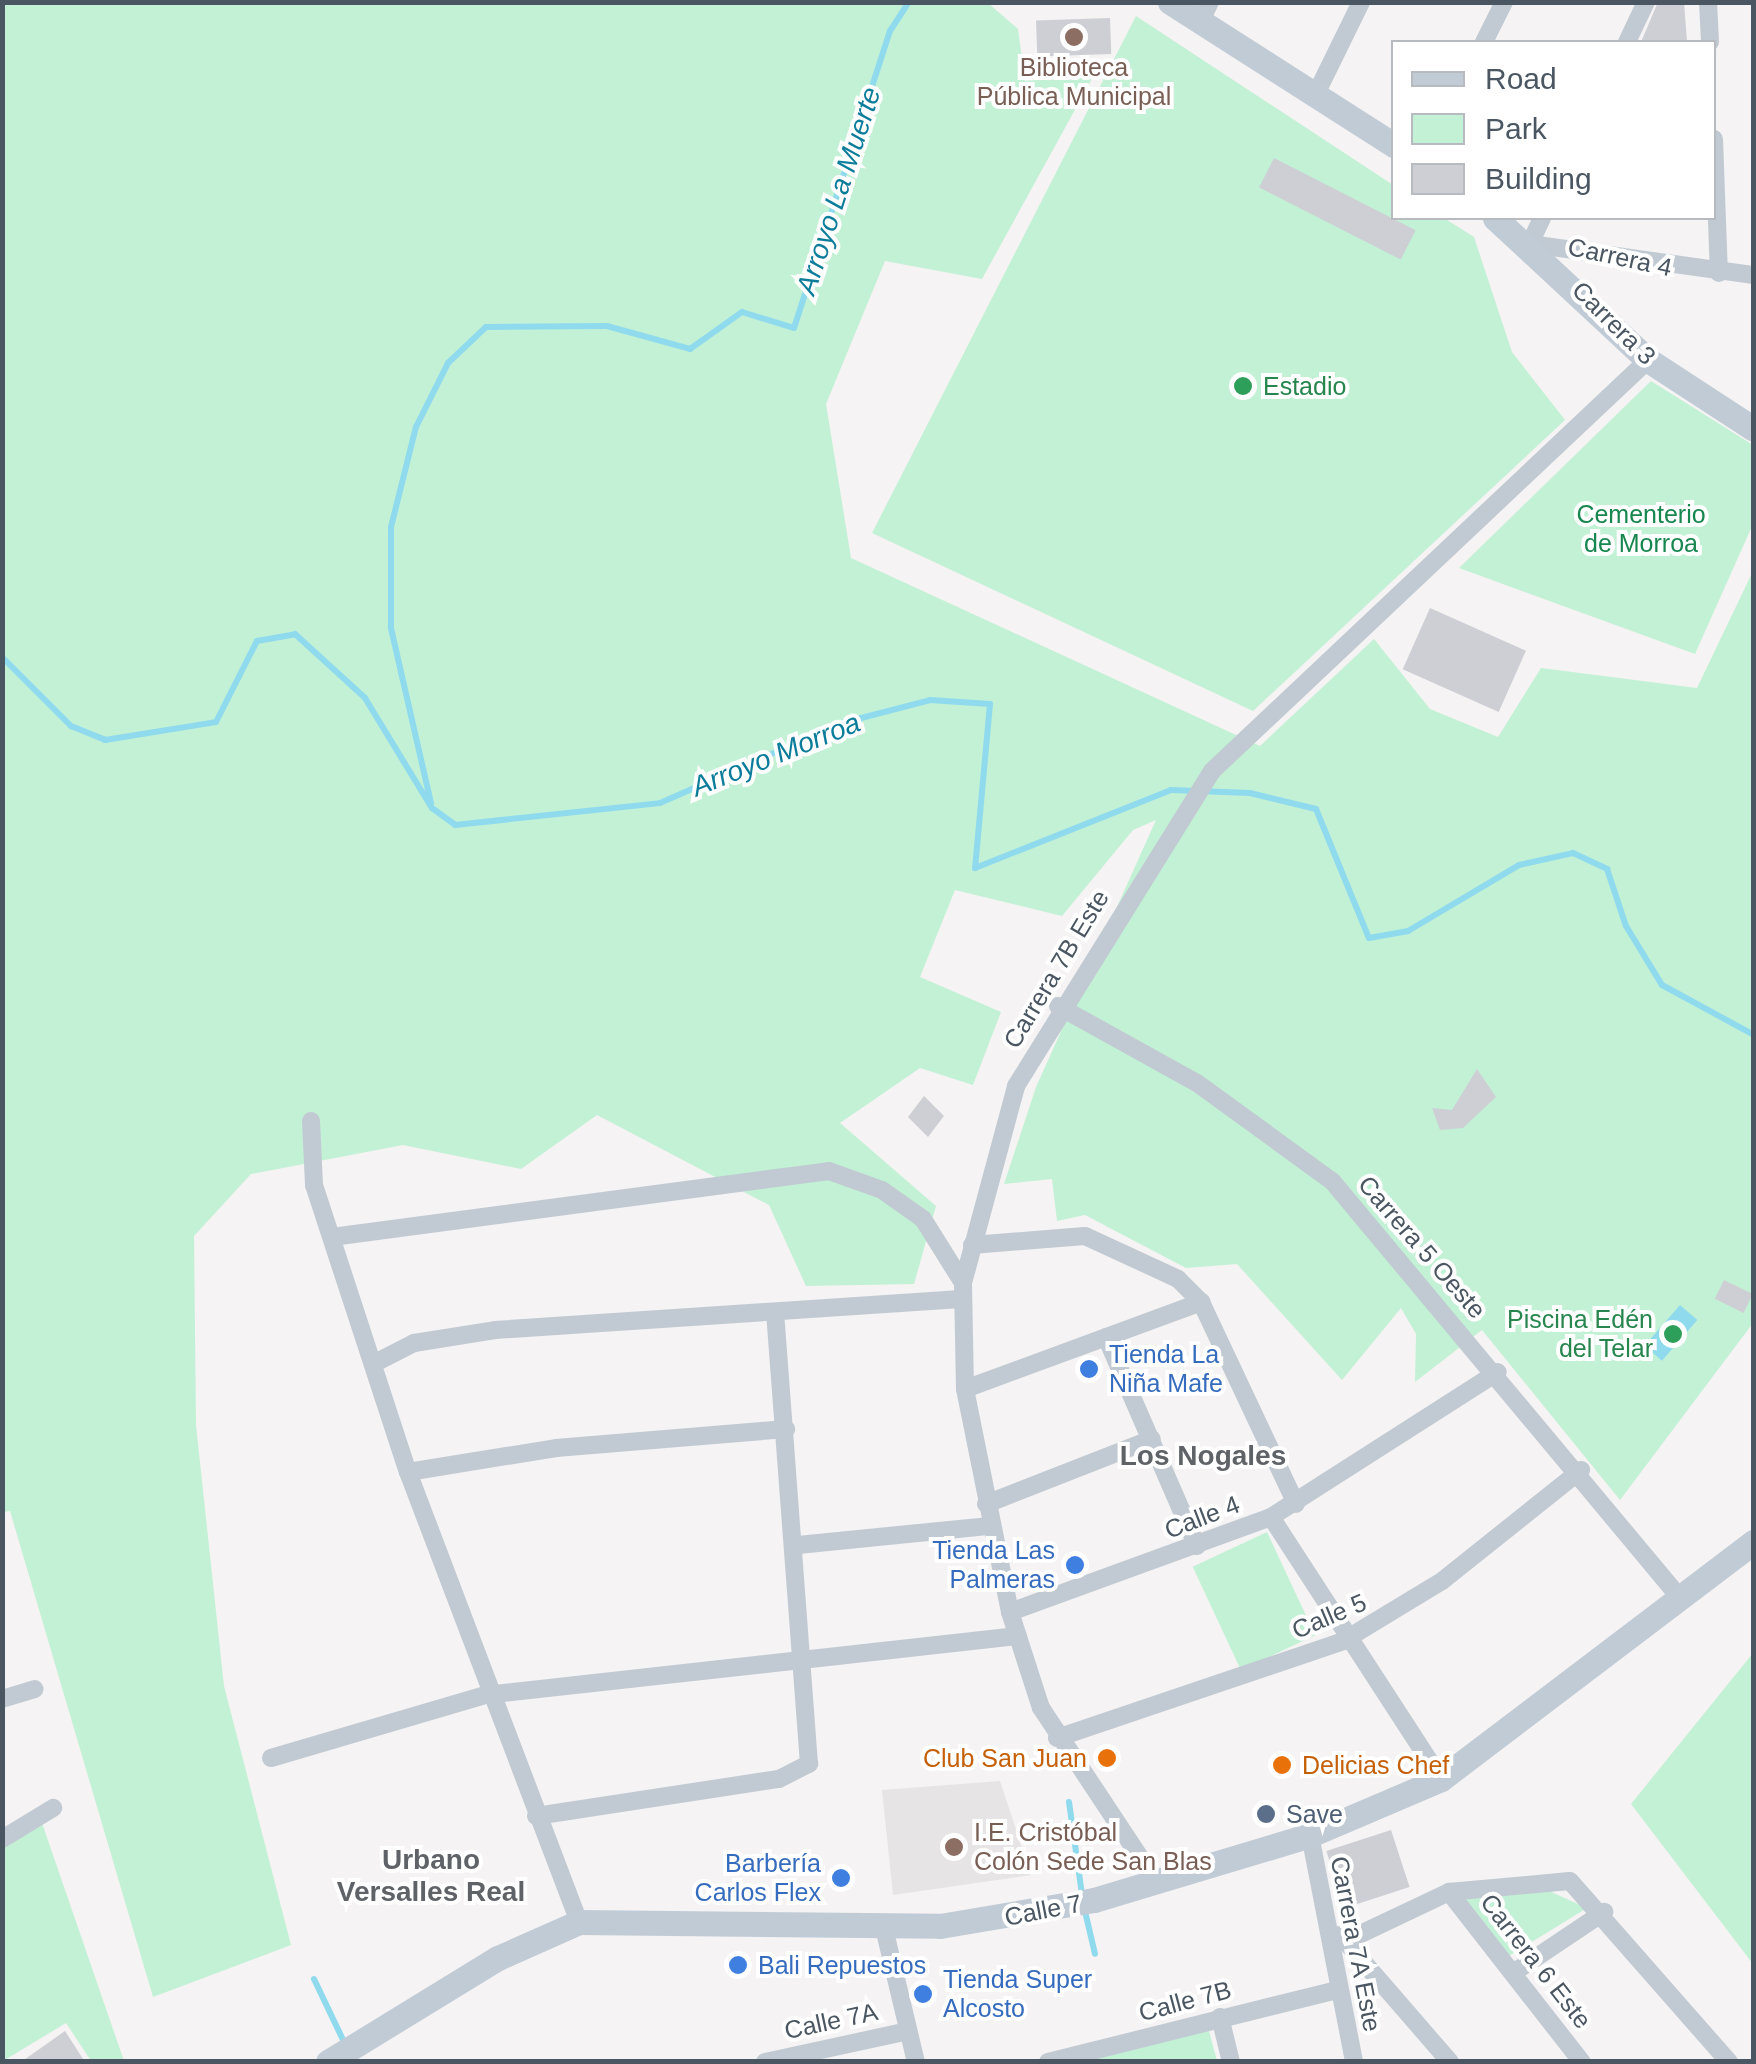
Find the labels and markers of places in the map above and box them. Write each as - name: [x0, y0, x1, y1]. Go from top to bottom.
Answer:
- marker: Biblioteca Pública Municipal: [1063, 26, 1085, 48]
- place label: Biblioteca Pública Municipal: [977, 53, 1171, 112]
- place label: Estadio: [1263, 371, 1346, 401]
- marker: Estadio: [1232, 375, 1254, 397]
- place label: Piscina Edén del Telar: [1507, 1305, 1653, 1364]
- marker: Piscina Edén del Telar: [1662, 1323, 1684, 1345]
- place label: Tienda La Niña Mafe: [1109, 1340, 1223, 1399]
- marker: Tienda La Niña Mafe: [1078, 1358, 1100, 1380]
- place label: Tienda Las Palmeras: [932, 1536, 1055, 1595]
- marker: Tienda Las Palmeras: [1064, 1554, 1086, 1576]
- place label: Club San Juan: [923, 1743, 1087, 1773]
- marker: Club San Juan: [1096, 1747, 1118, 1769]
- place label: Delicias Chef: [1302, 1750, 1449, 1780]
- marker: Delicias Chef: [1271, 1754, 1293, 1776]
- place label: Save: [1286, 1799, 1343, 1829]
- marker: Save: [1255, 1803, 1277, 1825]
- place label: I.E. Cristóbal Colón Sede San Blas: [974, 1818, 1212, 1877]
- marker: I.E. Cristóbal Colón Sede San Blas: [943, 1836, 965, 1858]
- place label: Barbería Carlos Flex: [695, 1849, 821, 1908]
- marker: Barbería Carlos Flex: [830, 1867, 852, 1889]
- place label: Bali Repuestos: [758, 1950, 926, 1980]
- marker: Bali Repuestos: [727, 1954, 749, 1976]
- place label: Tienda Super Alcosto: [943, 1965, 1092, 2024]
- marker: Tienda Super Alcosto: [912, 1983, 934, 2005]

